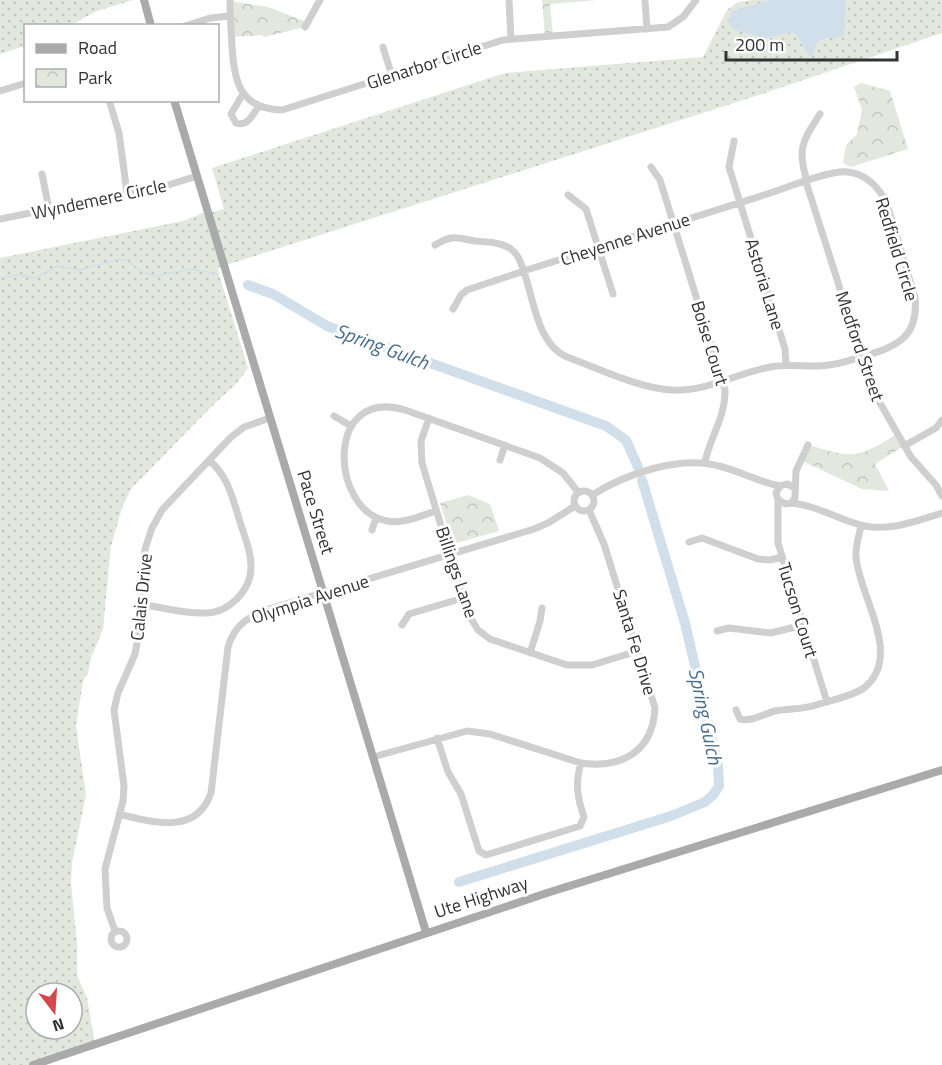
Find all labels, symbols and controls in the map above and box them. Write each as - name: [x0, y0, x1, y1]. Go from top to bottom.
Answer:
- legend: [24, 24, 219, 102]
- scale bar: [726, 24, 897, 62]
- text: 200 m: [735, 31, 784, 58]
- text: Road: [78, 34, 117, 61]
- street label: Glenarbor Circle: [363, 34, 485, 96]
- text: Park: [78, 64, 113, 91]
- street label: Wyndemere Circle: [29, 172, 169, 226]
- street label: Redfield Circle: [868, 194, 926, 304]
- street label: Cheyenne Avenue: [557, 205, 693, 273]
- street label: Astoria Lane: [738, 235, 792, 333]
- street label: Medford Street: [829, 287, 892, 405]
- street label: Boise Court: [684, 297, 736, 389]
- water label: Spring Gulch: [331, 315, 434, 378]
- street label: Pace Street: [290, 467, 342, 558]
- street label: Billings Lane: [429, 523, 485, 621]
- street label: Calais Drive: [123, 552, 159, 642]
- street label: Tucson Court: [771, 559, 825, 661]
- street label: Olympia Avenue: [248, 567, 372, 631]
- street label: Santa Fe Drive: [606, 586, 664, 698]
- water label: Spring Gulch: [681, 665, 732, 768]
- street label: Ute Highway: [431, 869, 532, 925]
- north arrow: [24, 981, 84, 1041]
- text: N: [50, 1012, 67, 1038]

